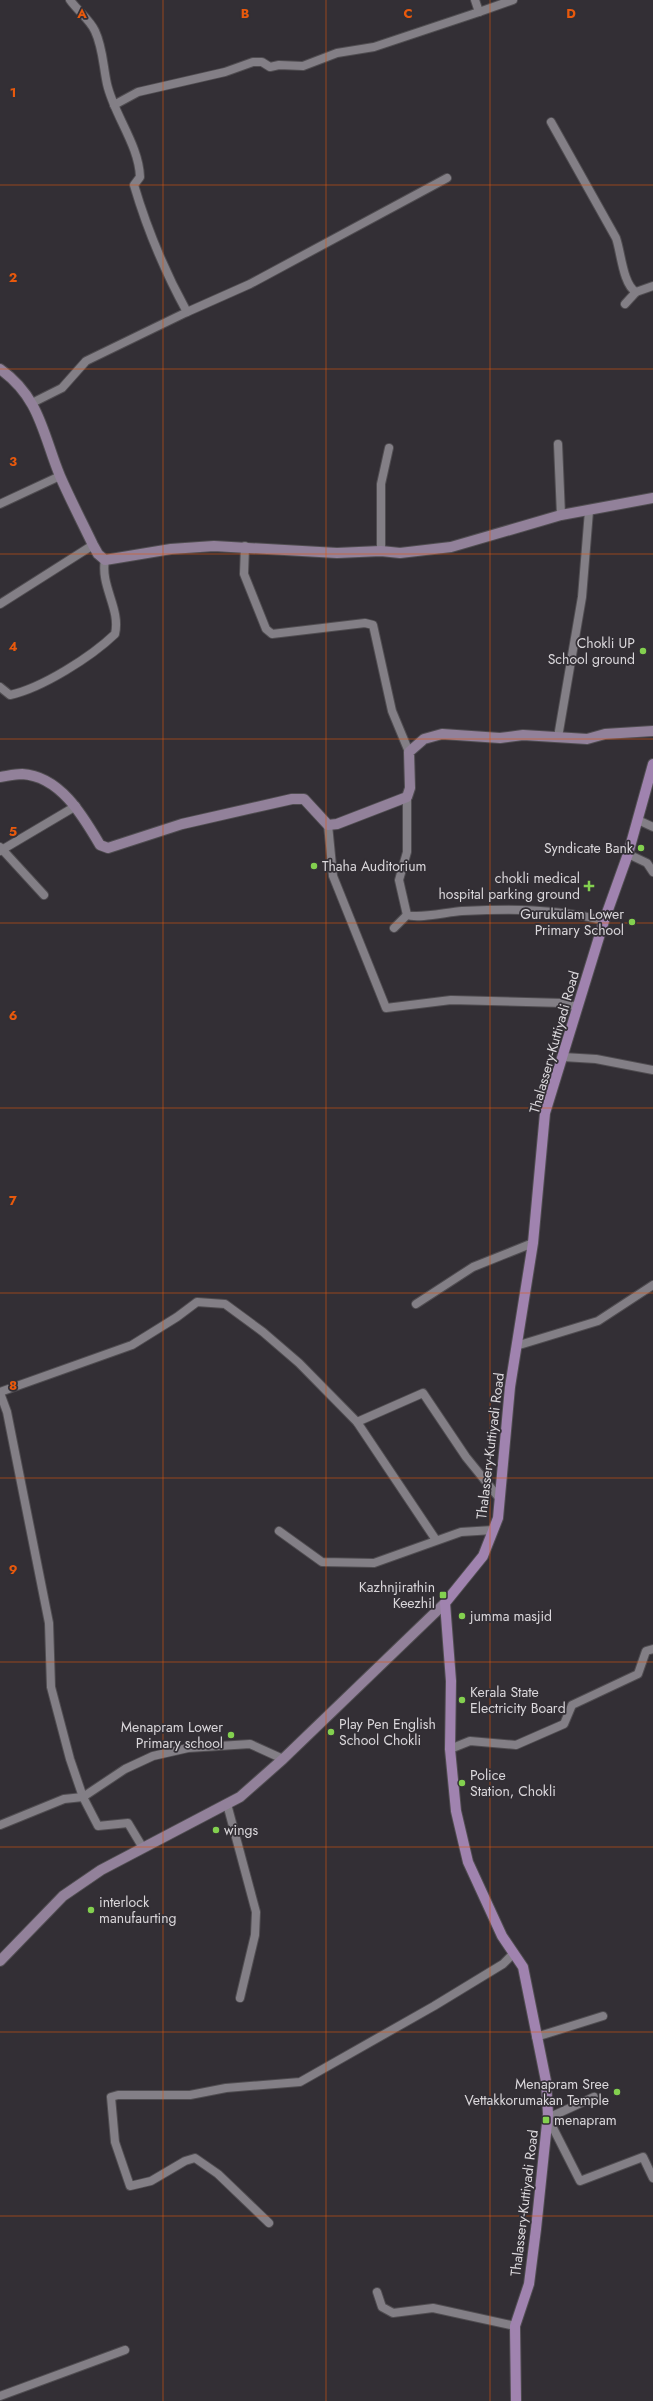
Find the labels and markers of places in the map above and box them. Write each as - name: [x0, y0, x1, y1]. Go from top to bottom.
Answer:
- place label: Chokli UP School ground: [548, 633, 635, 669]
- marker: Chokli UP School ground: [638, 646, 648, 656]
- place label: Syndicate Bank: [544, 838, 634, 858]
- marker: Syndicate Bank: [636, 843, 646, 853]
- place label: Thaha Auditorium: [322, 856, 427, 876]
- marker: Thaha Auditorium: [309, 861, 319, 871]
- place label: chokli medical hospital parking ground: [438, 868, 580, 904]
- marker: chokli medical hospital parking ground: [583, 880, 595, 892]
- place label: Gurukulam Lower Primary School: [520, 904, 624, 940]
- marker: Gurukulam Lower Primary School: [627, 917, 637, 927]
- place label: Kazhnjirathin Keezhil: [359, 1577, 435, 1613]
- marker: Kazhnjirathin Keezhil: [438, 1590, 448, 1600]
- place label: jumma masjid: [469, 1606, 552, 1626]
- marker: jumma masjid: [457, 1611, 467, 1621]
- place label: Kerala State Electricity Board: [470, 1682, 566, 1718]
- marker: Kerala State Electricity Board: [457, 1695, 467, 1705]
- place label: Play Pen English School Chokli: [339, 1714, 436, 1750]
- place label: Menapram Lower Primary school: [121, 1717, 223, 1753]
- marker: Play Pen English School Chokli: [326, 1727, 336, 1737]
- marker: Menapram Lower Primary school: [226, 1730, 236, 1740]
- place label: Police Station, Chokli: [470, 1765, 556, 1801]
- marker: Police Station, Chokli: [457, 1778, 467, 1788]
- place label: wings: [224, 1820, 258, 1840]
- marker: wings: [211, 1825, 221, 1835]
- place label: interlock manufaurting: [99, 1892, 177, 1928]
- marker: interlock manufaurting: [86, 1905, 96, 1915]
- place label: Menapram Sree Vettakkorumakan Temple: [465, 2074, 609, 2110]
- marker: Menapram Sree Vettakkorumakan Temple: [612, 2087, 622, 2097]
- place label: menapram: [554, 2110, 617, 2130]
- marker: menapram: [541, 2115, 551, 2125]

